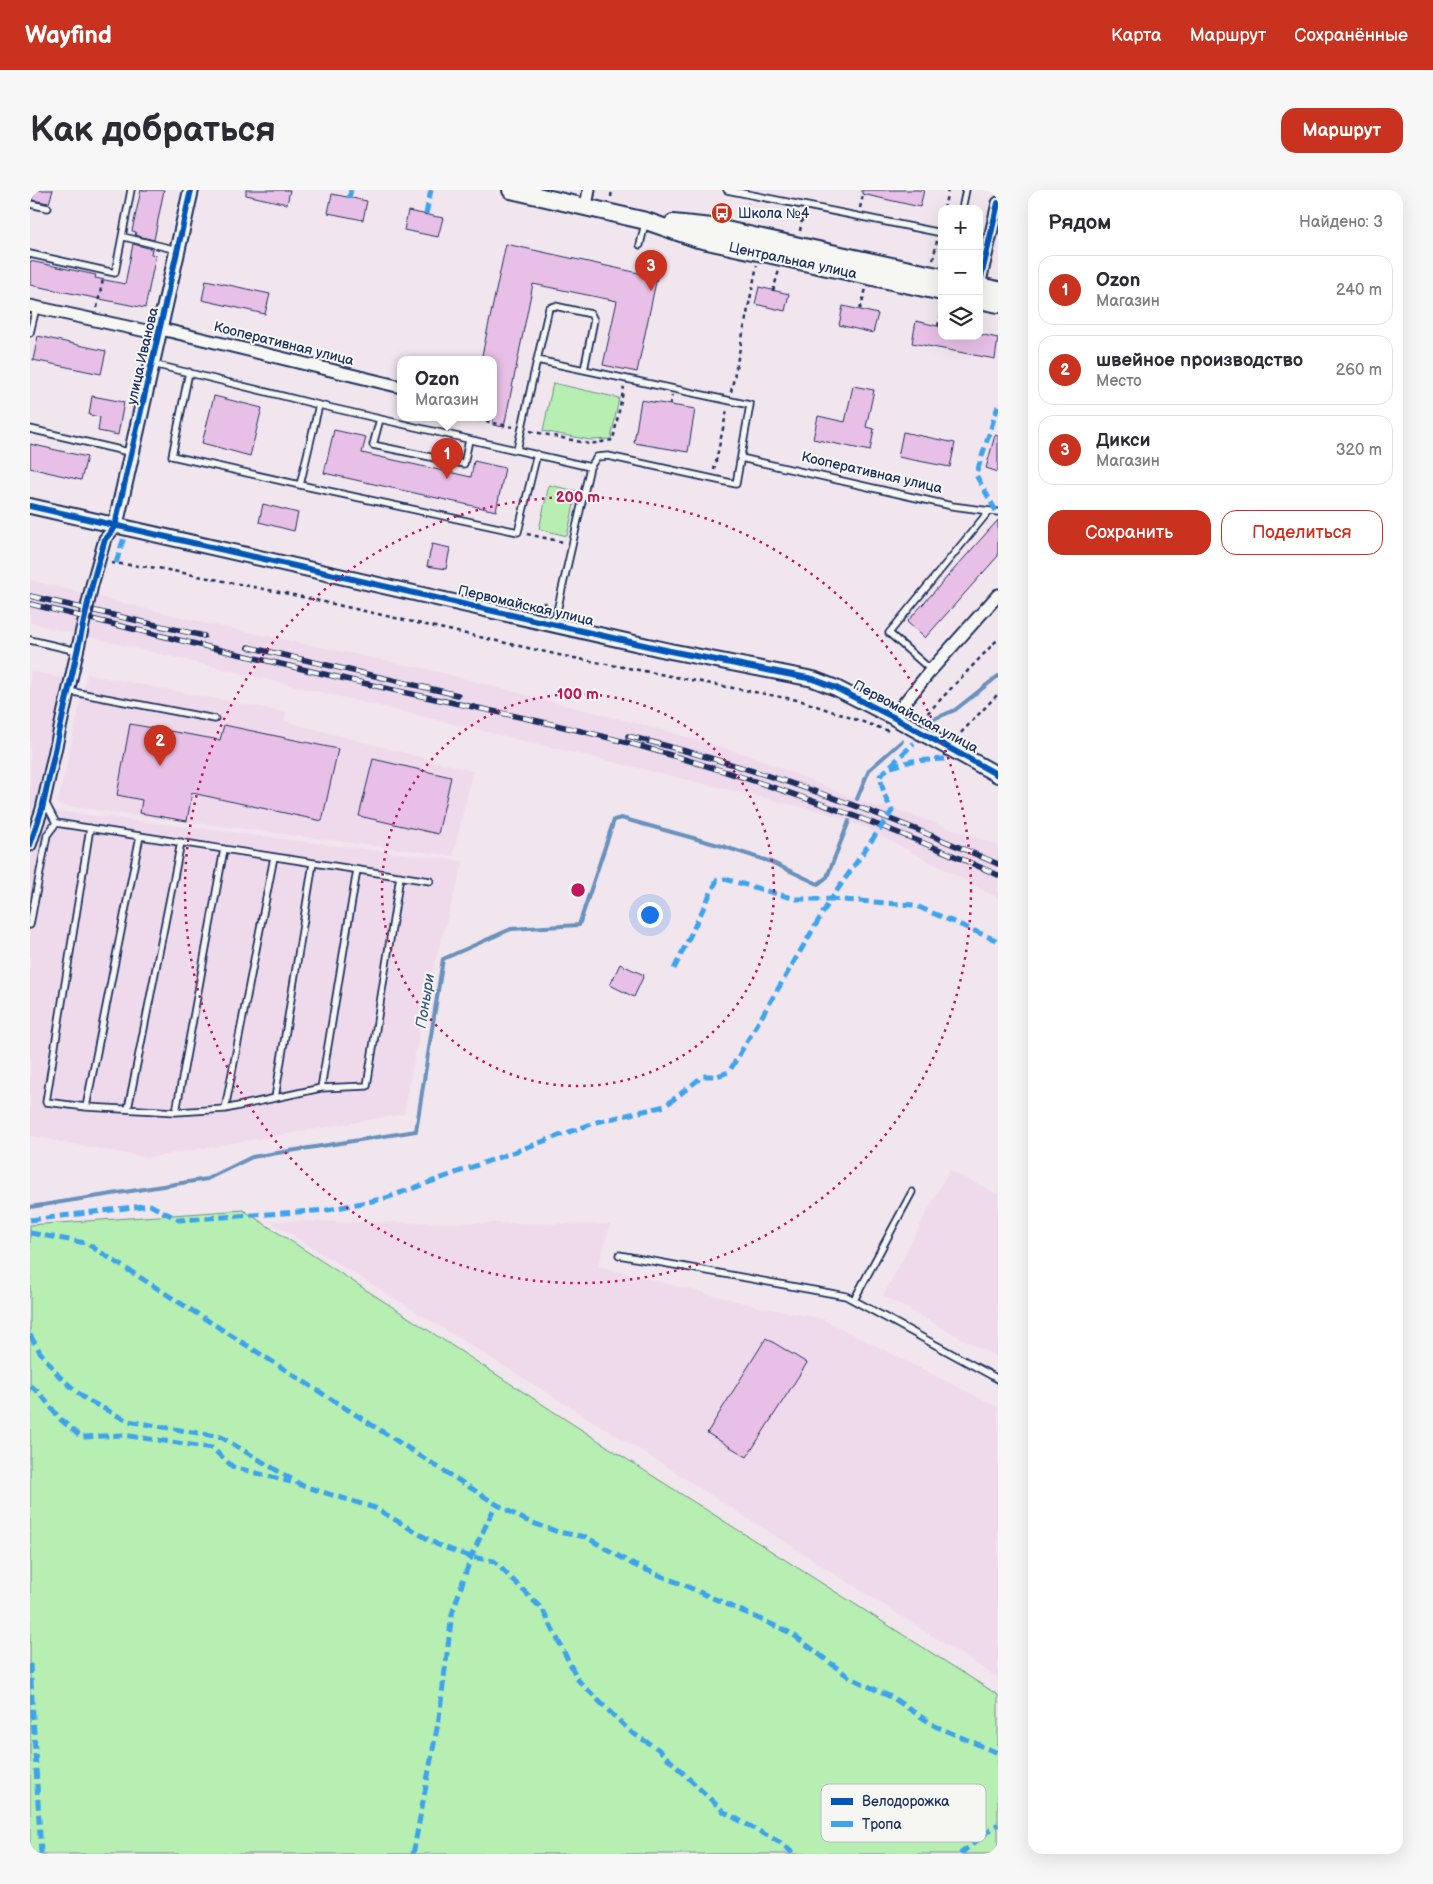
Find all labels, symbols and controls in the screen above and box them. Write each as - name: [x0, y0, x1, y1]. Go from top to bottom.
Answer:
- text: Wayfind: [25, 21, 112, 50]
- text: Карта: [1111, 25, 1162, 46]
- text: Маршрут: [1190, 25, 1266, 46]
- text: Сохранённые: [1294, 25, 1408, 46]
- button: Маршрут: [1281, 108, 1403, 153]
- text: Как добраться: [30, 109, 276, 152]
- bus stop icon: Школа №4: [710, 201, 734, 225]
- place label: Школа №4: [738, 205, 810, 222]
- map controls: [938, 205, 983, 340]
- button: +: [938, 205, 983, 250]
- text: Рядом: [1048, 210, 1111, 235]
- text: Найдено: 3: [1299, 213, 1383, 232]
- street label: Центральная улица: [727, 239, 859, 283]
- pin: 3: [635, 250, 667, 291]
- button: −: [938, 250, 983, 295]
- text: Ozon: [1096, 269, 1140, 292]
- text: 1: [1062, 281, 1068, 300]
- text: 240 m: [1336, 281, 1382, 300]
- text: Магазин: [1096, 292, 1160, 311]
- button: layers: [938, 295, 983, 340]
- street label: улица Иванова: [123, 305, 162, 406]
- street label: Кооперативная улица: [212, 318, 356, 369]
- text: швейное производство: [1096, 349, 1303, 372]
- popup: [397, 356, 497, 421]
- text: 2: [1060, 361, 1070, 380]
- text: 260 m: [1336, 361, 1382, 380]
- text: Ozon: [415, 368, 459, 391]
- text: Место: [1096, 372, 1142, 391]
- text: Магазин: [415, 391, 479, 410]
- text: Дикси: [1096, 429, 1150, 452]
- pin: 1: [431, 438, 463, 479]
- text: 3: [1060, 441, 1070, 460]
- text: 320 m: [1336, 441, 1382, 460]
- street label: Кооперативная улица: [800, 448, 945, 497]
- text: Магазин: [1096, 452, 1160, 471]
- text: 200 m: [556, 488, 600, 507]
- button: Сохранить: [1048, 510, 1211, 555]
- button: Поделиться: [1221, 510, 1383, 555]
- street label: Первомайская улица: [456, 582, 596, 630]
- street label: Первомайская улица: [850, 676, 982, 757]
- text: 100 m: [557, 685, 599, 704]
- pin: 2: [144, 725, 176, 766]
- centre of rings: [569, 881, 587, 899]
- your location: [637, 902, 663, 928]
- water label: Поныри: [412, 972, 439, 1030]
- legend: [821, 1784, 986, 1842]
- text: Велодорожка: [862, 1793, 950, 1810]
- text: Тропа: [862, 1816, 902, 1833]

